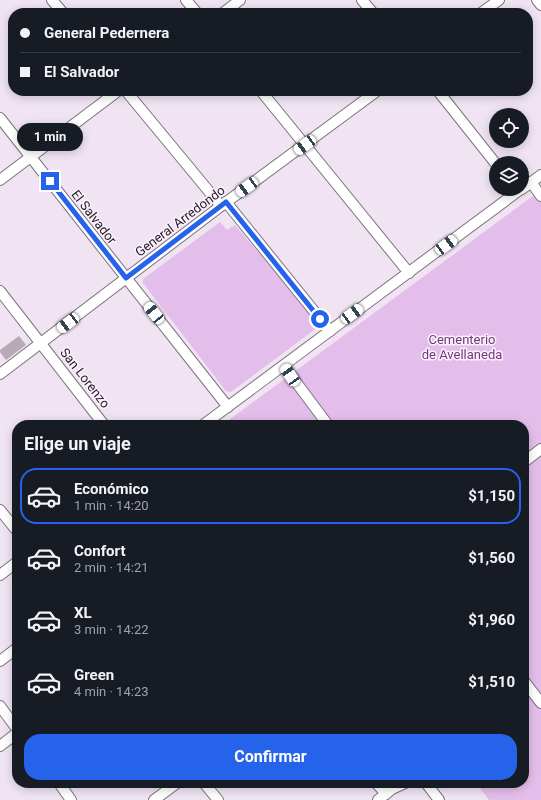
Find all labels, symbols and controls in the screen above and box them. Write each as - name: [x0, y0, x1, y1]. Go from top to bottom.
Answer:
- text: General Pedernera: [44, 24, 169, 42]
- text: El Salvador: [44, 63, 119, 81]
- map controls: [489, 108, 529, 196]
- button: locate: [489, 108, 529, 148]
- callout: 1 min: [17, 123, 83, 151]
- text: 1 min: [34, 129, 66, 144]
- car: [292, 133, 318, 157]
- button: layers: [489, 156, 529, 196]
- route end: [41, 172, 59, 190]
- car: [234, 175, 260, 199]
- street label: General Arredondo: [132, 182, 228, 260]
- street label: El Salvador: [68, 187, 120, 247]
- car: [433, 233, 459, 257]
- car: [142, 300, 166, 326]
- car: [339, 302, 365, 326]
- route start: [311, 310, 329, 328]
- car: [55, 311, 81, 335]
- park label: Cementerio de Avellaneda: [422, 332, 502, 362]
- street label: San Lorenzo: [57, 345, 113, 411]
- car: [278, 362, 302, 388]
- text: Elige un viaje: [24, 433, 131, 454]
- icon: car: [26, 478, 62, 514]
- text: Económico: [74, 480, 149, 498]
- text: $1,150: [468, 487, 515, 505]
- text: 1 min · 14:20: [74, 498, 149, 513]
- icon: car: [26, 540, 62, 576]
- text: Confort: [74, 542, 125, 560]
- text: $1,560: [468, 549, 515, 567]
- text: 2 min · 14:21: [74, 560, 149, 575]
- icon: car: [26, 602, 62, 638]
- text: XL: [74, 604, 92, 622]
- text: $1,960: [468, 611, 515, 629]
- text: 3 min · 14:22: [74, 622, 149, 637]
- icon: car: [26, 664, 62, 700]
- text: Green: [74, 666, 114, 684]
- text: $1,510: [468, 673, 515, 691]
- text: 4 min · 14:23: [74, 684, 149, 699]
- button: Confirmar: [24, 734, 517, 780]

